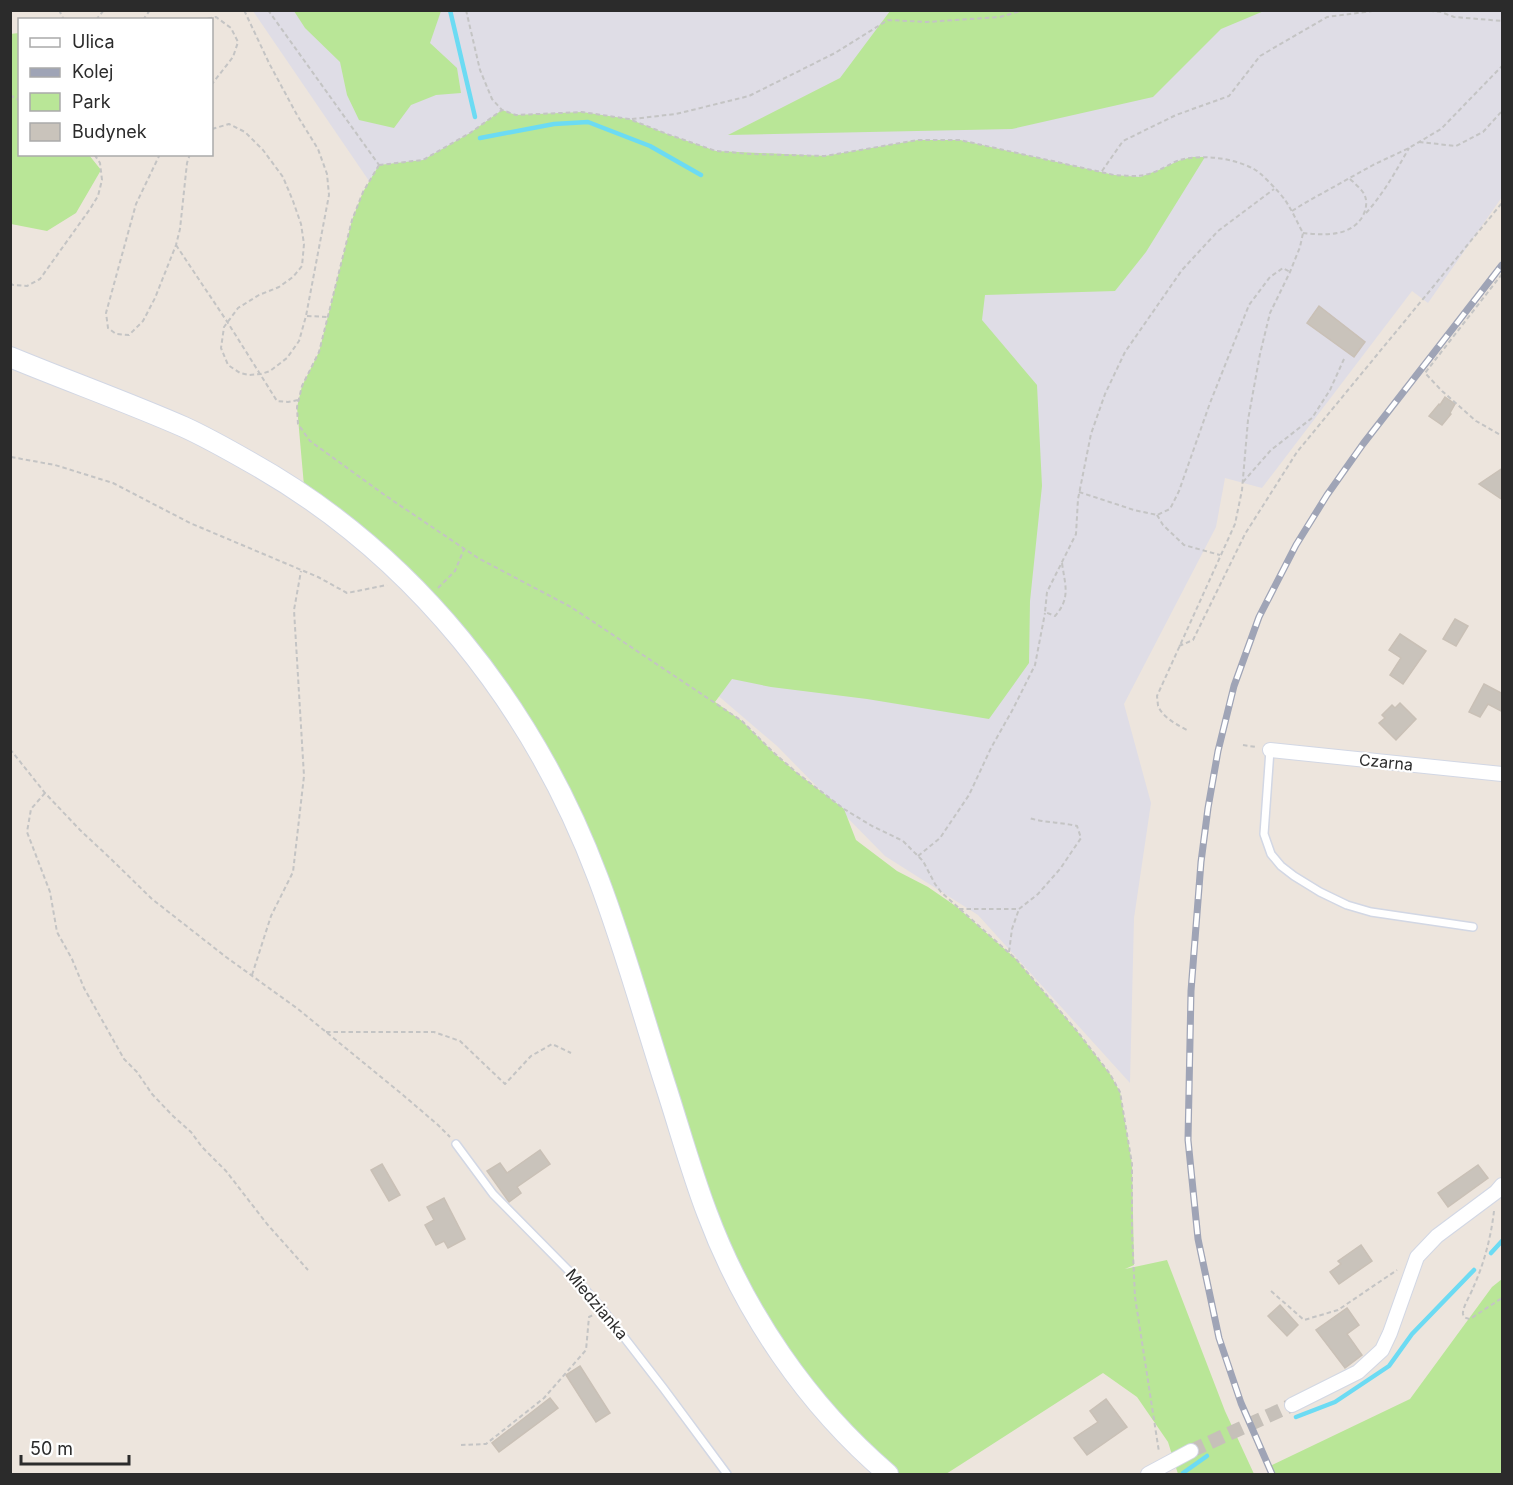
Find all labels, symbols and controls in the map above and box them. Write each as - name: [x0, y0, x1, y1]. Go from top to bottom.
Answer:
- legend: [18, 18, 213, 156]
- text: Ulica: [72, 31, 115, 52]
- text: Kolej: [72, 61, 113, 82]
- text: Park: [72, 91, 111, 112]
- text: Budynek: [72, 121, 147, 142]
- street label: Czarna: [1358, 749, 1414, 775]
- street label: Miedzianka: [562, 1264, 632, 1344]
- scale bar: [21, 1428, 129, 1466]
- text: 50 m: [30, 1438, 73, 1459]

